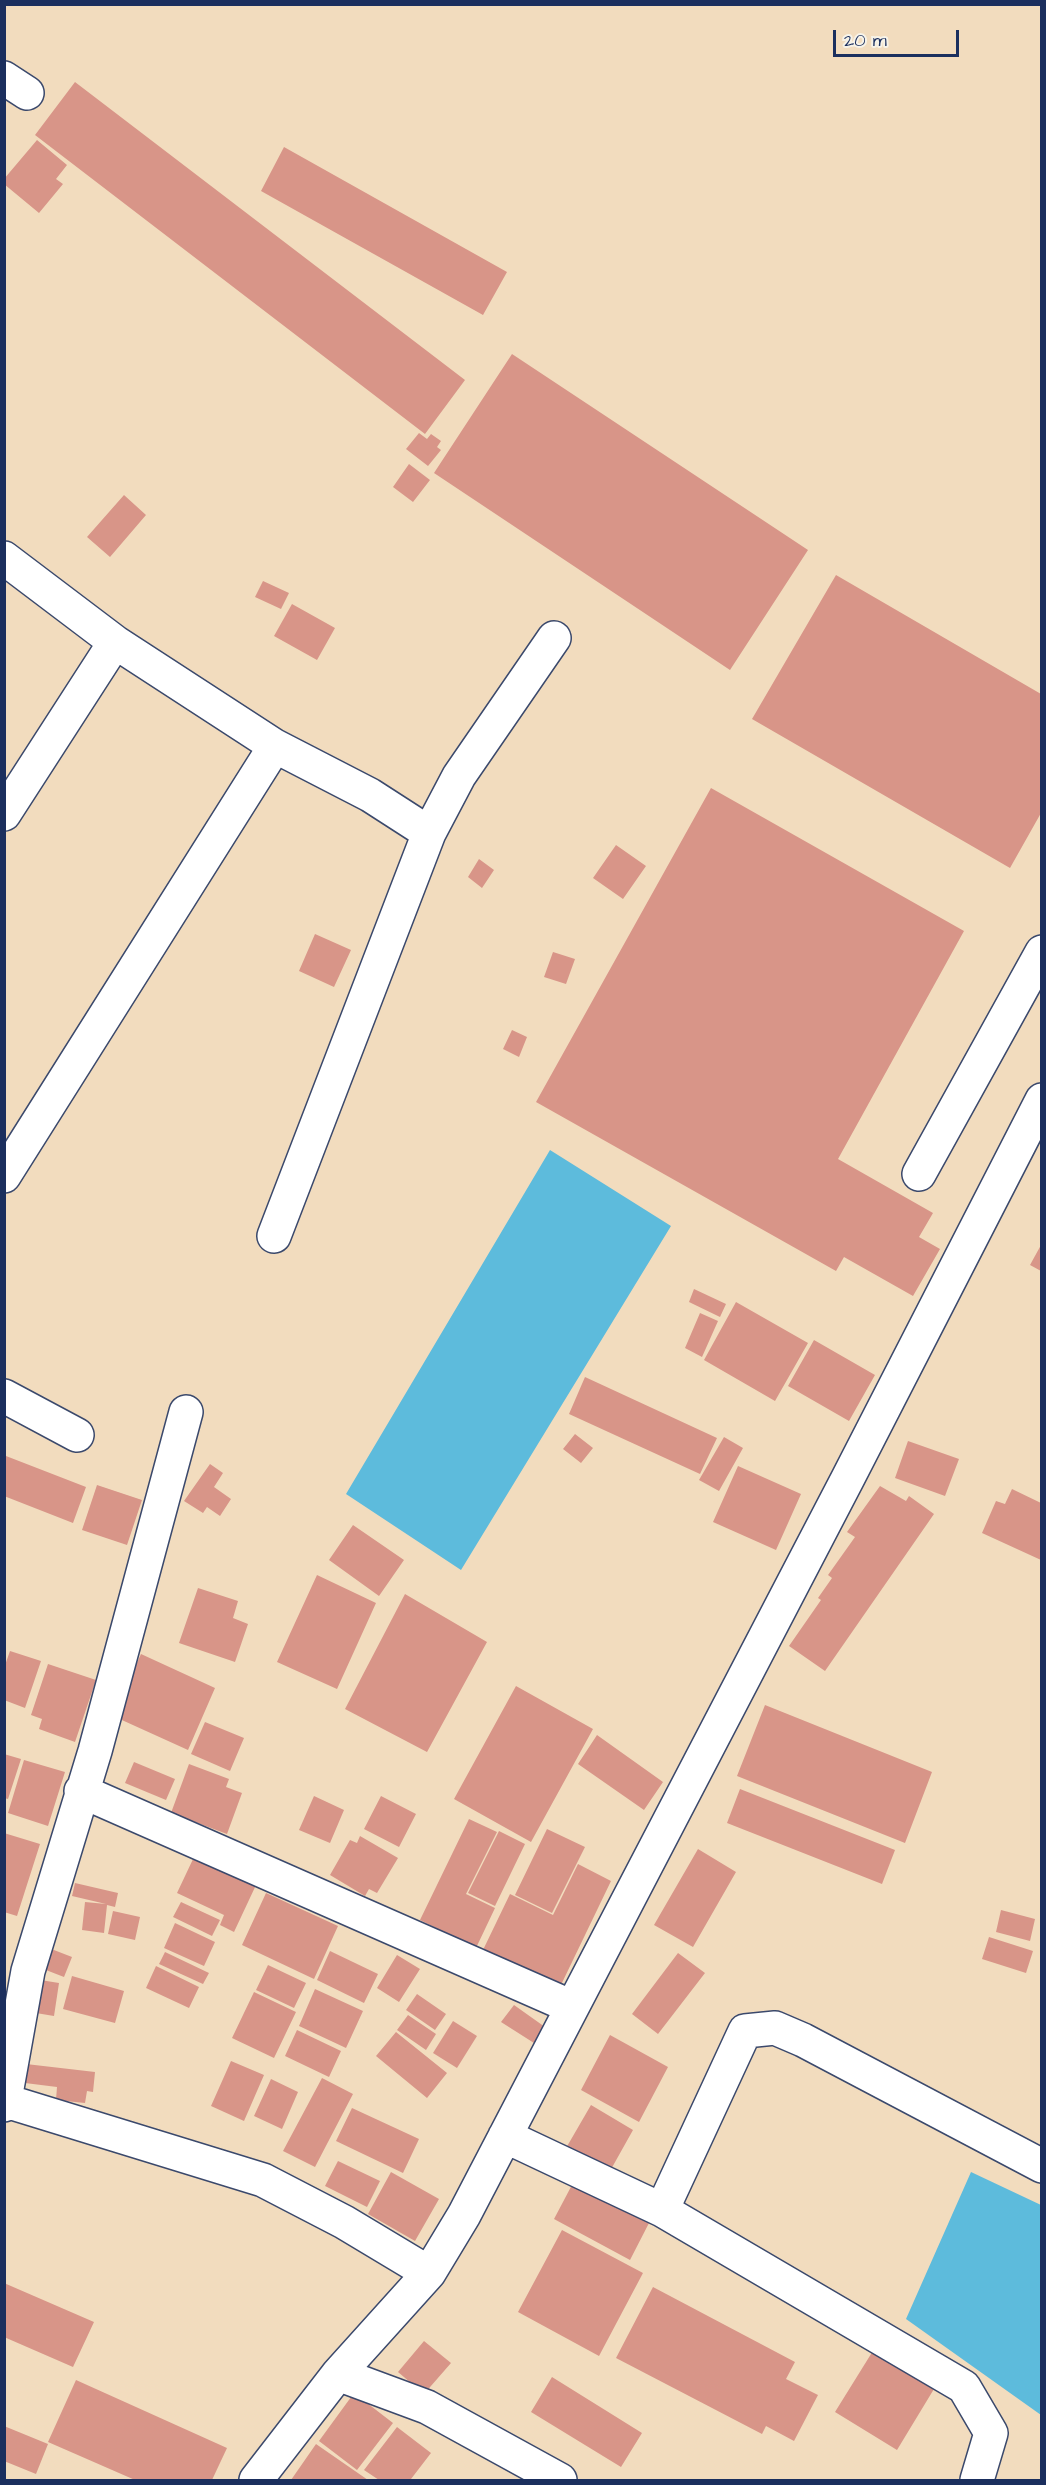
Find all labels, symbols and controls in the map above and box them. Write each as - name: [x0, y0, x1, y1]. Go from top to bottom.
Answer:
- scale bar: [836, 18, 962, 56]
- text: 20 m: [844, 28, 887, 53]

